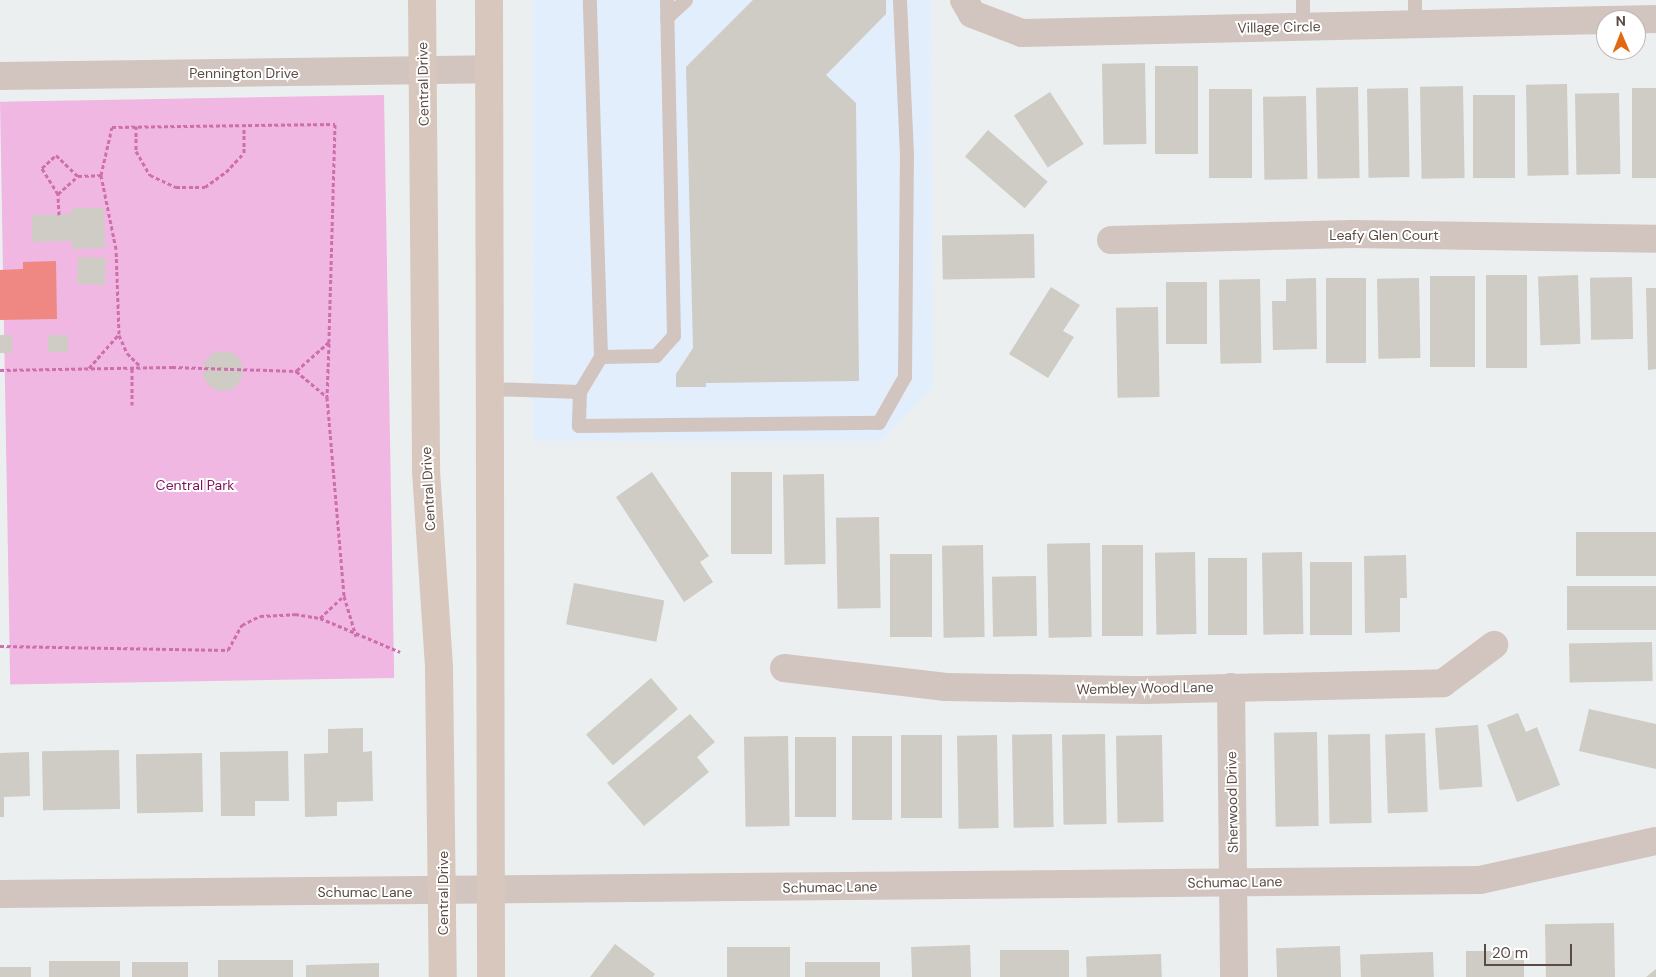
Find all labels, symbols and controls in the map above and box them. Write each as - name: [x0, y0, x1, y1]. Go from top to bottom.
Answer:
- north arrow: [1596, 10, 1646, 60]
- text: N: [1615, 12, 1626, 30]
- street label: Village Circle: [1237, 18, 1321, 36]
- street label: Central Drive: [414, 42, 432, 126]
- street label: Pennington Drive: [189, 65, 299, 81]
- street label: Leafy Glen Court: [1329, 227, 1439, 243]
- street label: Central Drive: [417, 446, 439, 532]
- park label: Central Park: [156, 477, 234, 493]
- street label: Wembley Wood Lane: [1076, 678, 1214, 698]
- street label: Sherwood Drive: [1223, 751, 1241, 853]
- street label: Central Drive: [435, 851, 451, 935]
- street label: Schumac Lane: [1187, 873, 1283, 891]
- street label: Schumac Lane: [782, 878, 878, 896]
- street label: Schumac Lane: [317, 884, 413, 900]
- scale bar: [1486, 934, 1574, 966]
- text: 20 m: [1492, 943, 1528, 963]

